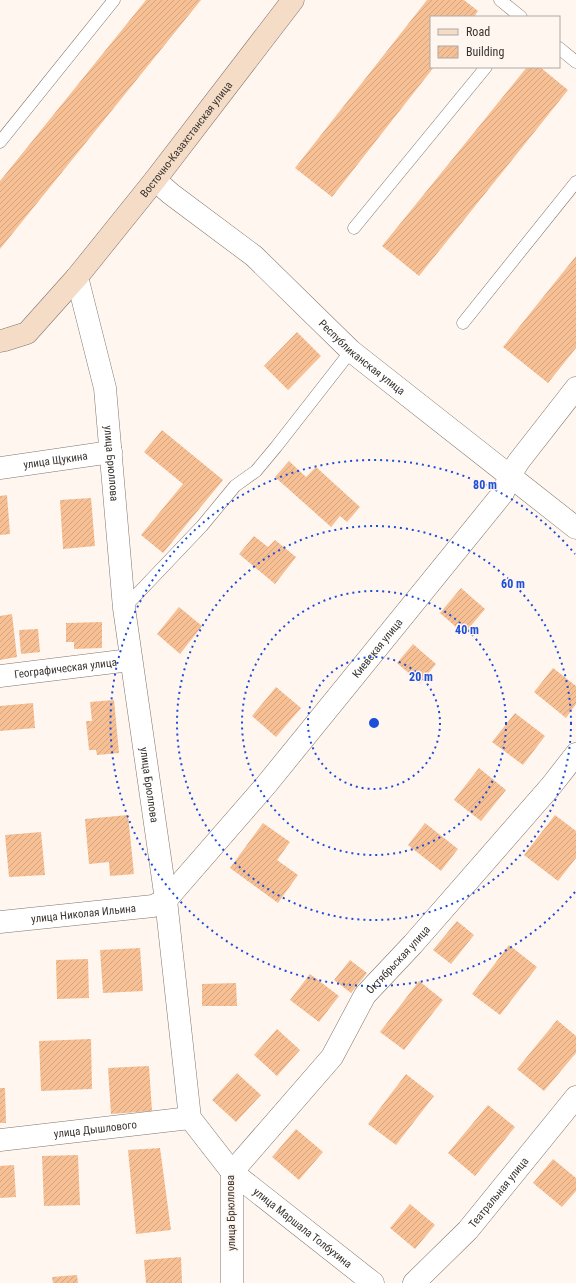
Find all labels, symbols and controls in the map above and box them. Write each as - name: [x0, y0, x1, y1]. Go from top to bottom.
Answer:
- legend: [430, 16, 560, 68]
- text: Road: [466, 25, 490, 39]
- text: Building: [466, 45, 504, 59]
- street label: Восточно-Казахстанская улица: [137, 79, 235, 200]
- street label: Республиканская улица: [316, 317, 408, 398]
- street label: улица Брюллова: [102, 425, 121, 502]
- street label: улица Щукина: [22, 449, 88, 471]
- text: 80 m: [473, 478, 497, 492]
- text: 60 m: [501, 577, 525, 591]
- street label: Киевская улица: [349, 616, 405, 680]
- text: 40 m: [455, 623, 479, 637]
- street label: Географическая улица: [14, 655, 117, 681]
- text: 20 m: [409, 670, 433, 684]
- centre of rings: [367, 716, 381, 730]
- street label: улица Брюллова: [138, 746, 161, 823]
- street label: улица Николая Ильина: [30, 901, 137, 925]
- street label: Октябрьская улица: [363, 923, 433, 996]
- street label: улица Дышлового: [53, 1118, 138, 1140]
- street label: Театральная улица: [466, 1155, 531, 1230]
- street label: улица Брюллова: [224, 1175, 238, 1251]
- street label: улица Маршала Толбухина: [251, 1185, 355, 1271]

